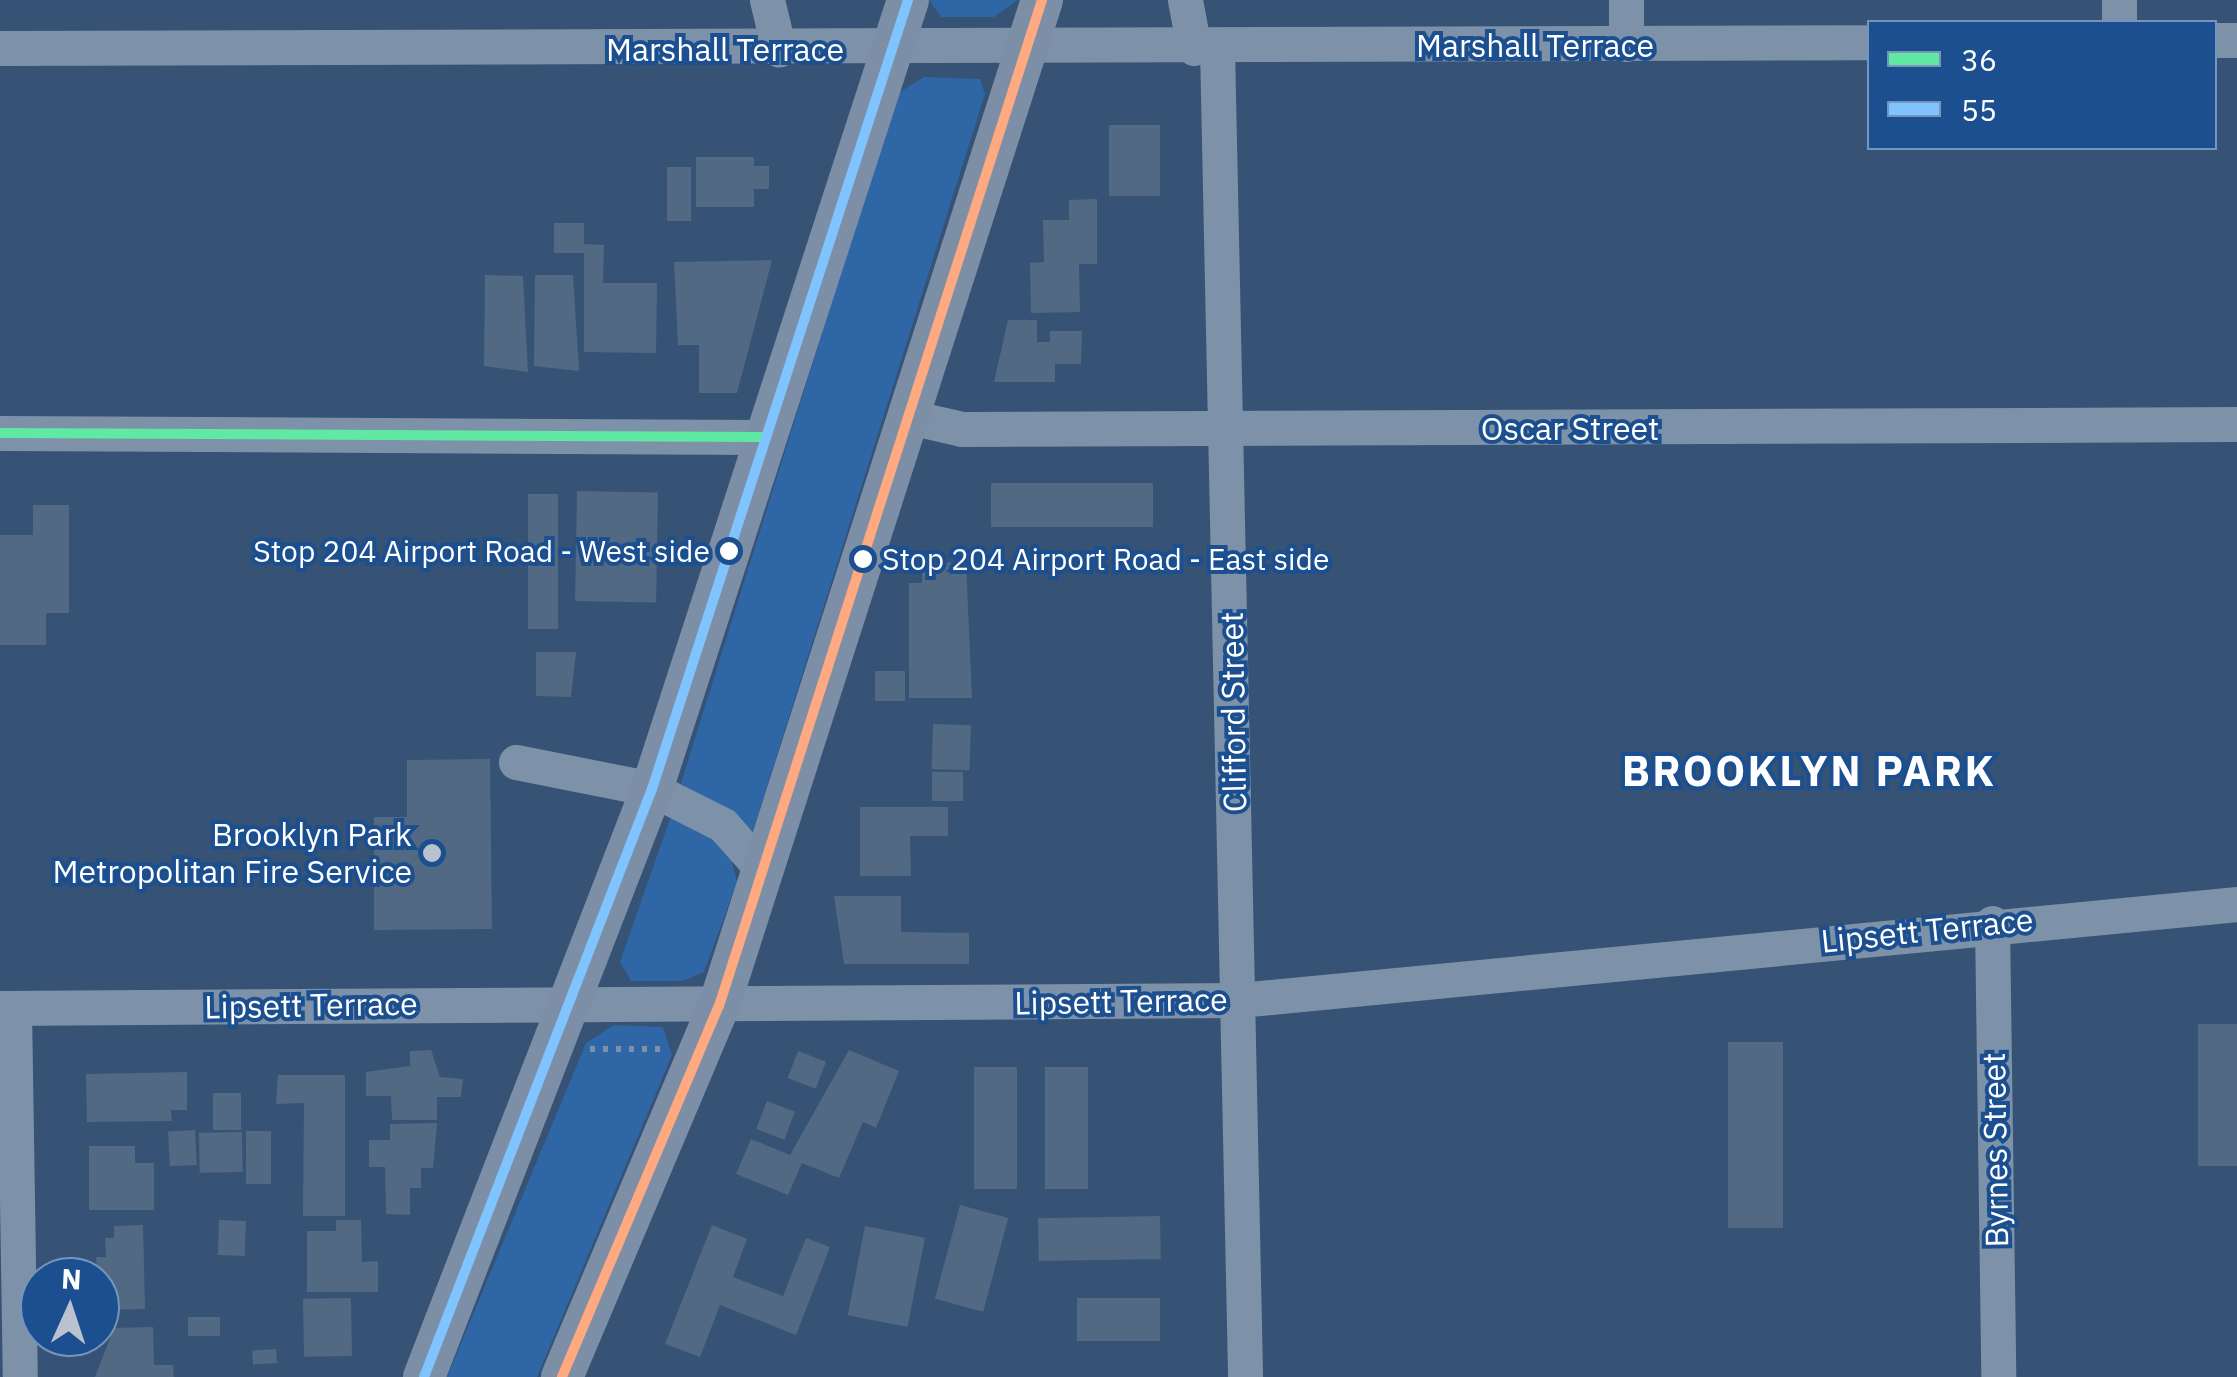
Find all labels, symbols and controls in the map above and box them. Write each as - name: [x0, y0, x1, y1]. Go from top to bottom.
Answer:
- legend: [1867, 20, 2217, 150]
- street label: Marshall Terrace: [1416, 26, 1654, 64]
- street label: Marshall Terrace: [606, 30, 844, 68]
- text: 36: [1961, 40, 1997, 79]
- text: 55: [1961, 90, 1997, 129]
- street label: Oscar Street: [1481, 409, 1659, 447]
- place label: Stop 204 Airport Road - West side: [253, 533, 710, 569]
- marker: Stop 204 Airport Road - West side: [719, 541, 739, 561]
- place label: Stop 204 Airport Road - East side: [882, 541, 1329, 577]
- marker: Stop 204 Airport Road - East side: [853, 549, 873, 569]
- street label: Clifford Street: [1212, 611, 1254, 813]
- district label: BROOKLYN PARK: [1622, 746, 1996, 796]
- place label: Brooklyn Park Metropolitan Fire Service: [52, 816, 412, 891]
- marker: Brooklyn Park Metropolitan Fire Service: [421, 842, 443, 864]
- street label: Lipsett Terrace: [1819, 900, 2035, 960]
- street label: Lipsett Terrace: [1014, 980, 1228, 1022]
- street label: Lipsett Terrace: [204, 984, 418, 1026]
- street label: Byrnes Street: [1974, 1052, 2016, 1248]
- north arrow: [20, 1257, 120, 1357]
- text: N: [60, 1260, 83, 1298]

